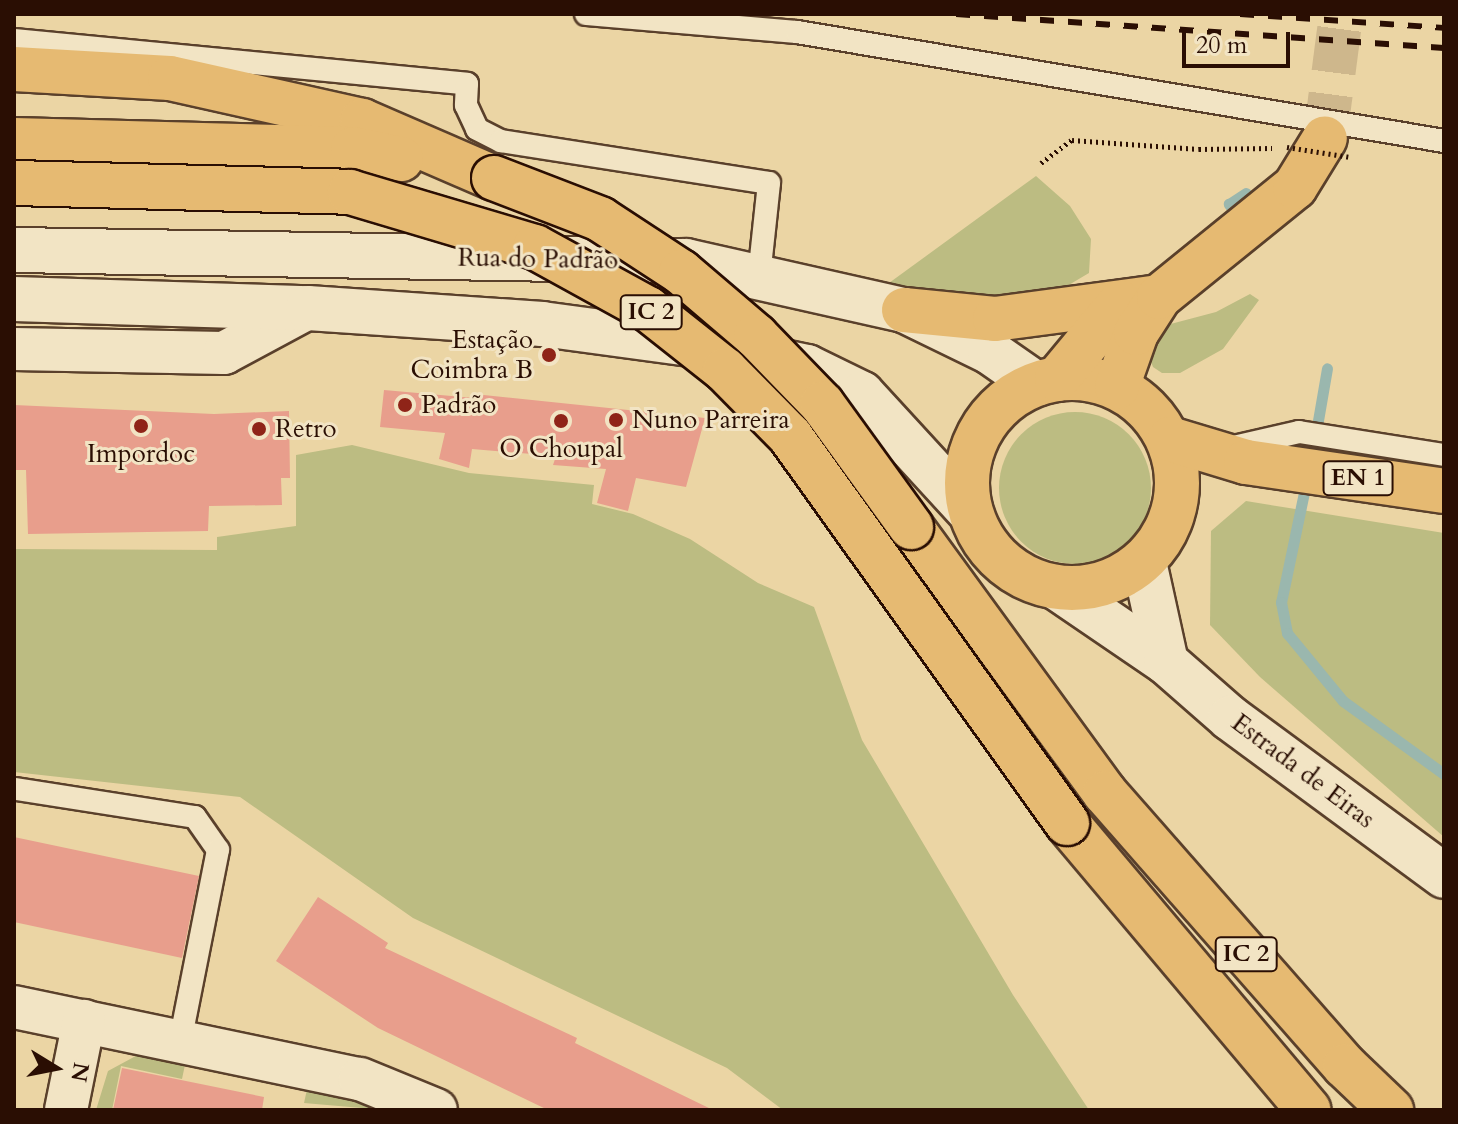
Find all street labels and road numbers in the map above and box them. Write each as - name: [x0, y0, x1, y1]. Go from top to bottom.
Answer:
- street label: Rua do Padrão: [457, 242, 619, 276]
- road number: IC 2: [619, 292, 683, 332]
- road number: EN 1: [1322, 458, 1394, 498]
- street label: Estrada de Eiras: [1225, 707, 1381, 835]
- road number: IC 2: [1214, 934, 1278, 974]

